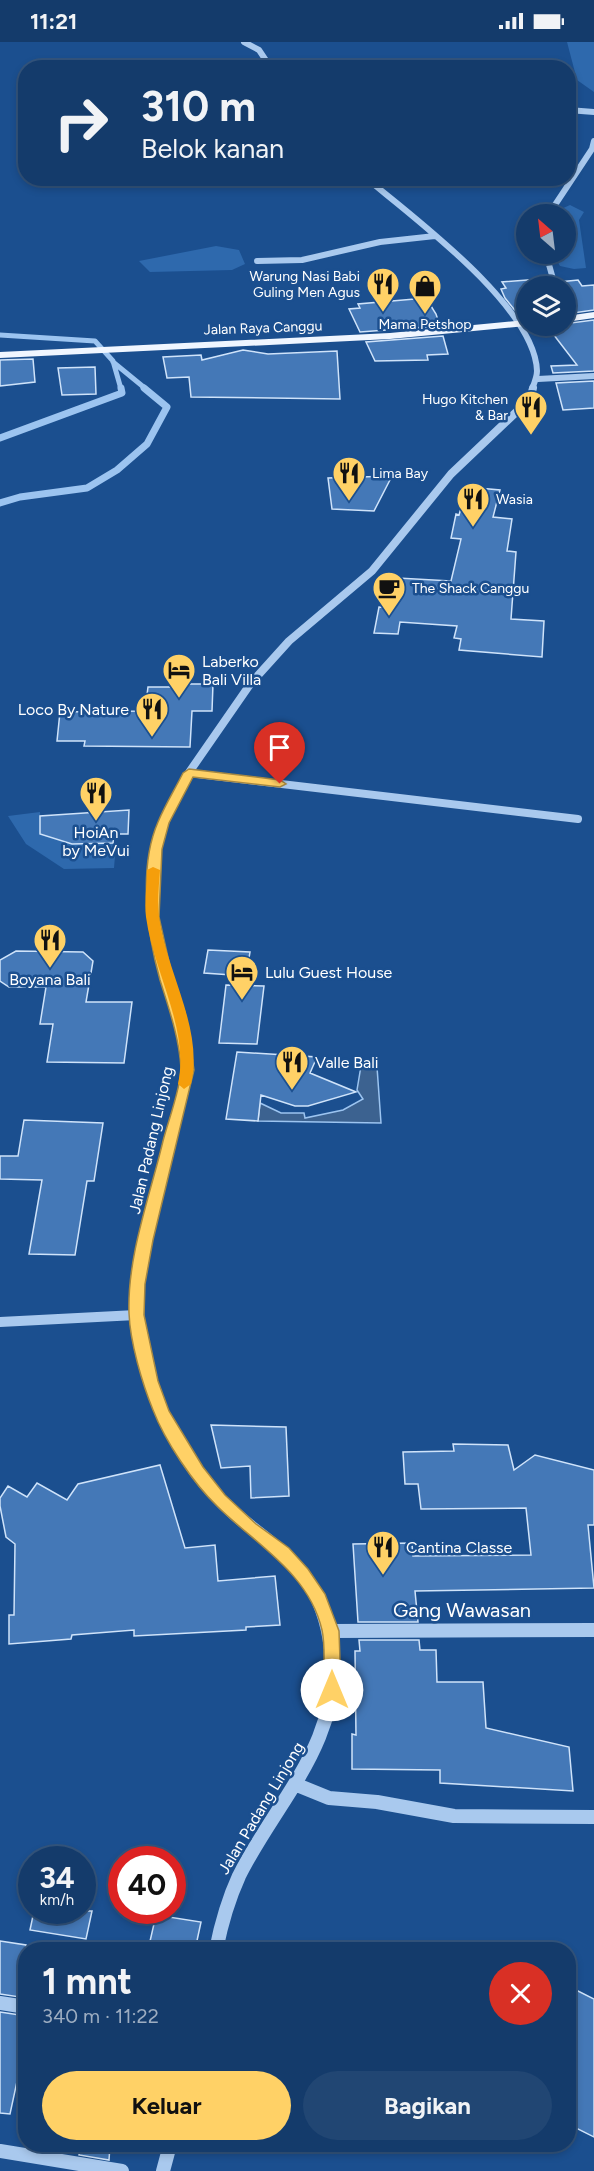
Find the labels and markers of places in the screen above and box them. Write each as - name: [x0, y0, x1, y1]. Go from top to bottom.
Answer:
- restaurant icon: Warung Nasi Babi Guling Men Agus: [365, 266, 401, 313]
- place label: Warung Nasi Babi Guling Men Agus: [250, 268, 360, 301]
- shop icon: Mama Petshop: [407, 268, 443, 315]
- place label: Mama Petshop: [378, 316, 472, 333]
- restaurant icon: Hugo Kitchen & Bar: [513, 389, 549, 436]
- place label: Hugo Kitchen & Bar: [422, 391, 508, 424]
- restaurant icon: Lima Bay: [331, 455, 367, 502]
- place label: Lima Bay: [372, 465, 429, 482]
- restaurant icon: Wasia: [455, 481, 491, 528]
- place label: Wasia: [496, 491, 533, 508]
- cafe icon: The Shack Canggu: [371, 570, 407, 617]
- place label: The Shack Canggu: [412, 580, 529, 597]
- hotel icon: Laberko Bali Villa: [161, 652, 197, 699]
- place label: Laberko Bali Villa: [202, 652, 261, 689]
- restaurant icon: Loco By Nature: [134, 691, 170, 738]
- place label: Loco By Nature: [18, 700, 129, 719]
- pin: [254, 722, 305, 784]
- restaurant icon: HoiAn by MeVui: [78, 775, 114, 822]
- place label: HoiAn by MeVui: [62, 823, 130, 860]
- restaurant icon: Boyana Bali: [32, 922, 68, 969]
- hotel icon: Lulu Guest House: [224, 954, 260, 1001]
- place label: Lulu Guest House: [265, 963, 393, 982]
- place label: Boyana Bali: [9, 970, 91, 989]
- restaurant icon: Valle Bali: [274, 1044, 310, 1091]
- place label: Valle Bali: [315, 1053, 379, 1072]
- restaurant icon: Cantina Classe: [365, 1529, 401, 1576]
- place label: Cantina Classe: [406, 1538, 513, 1557]

